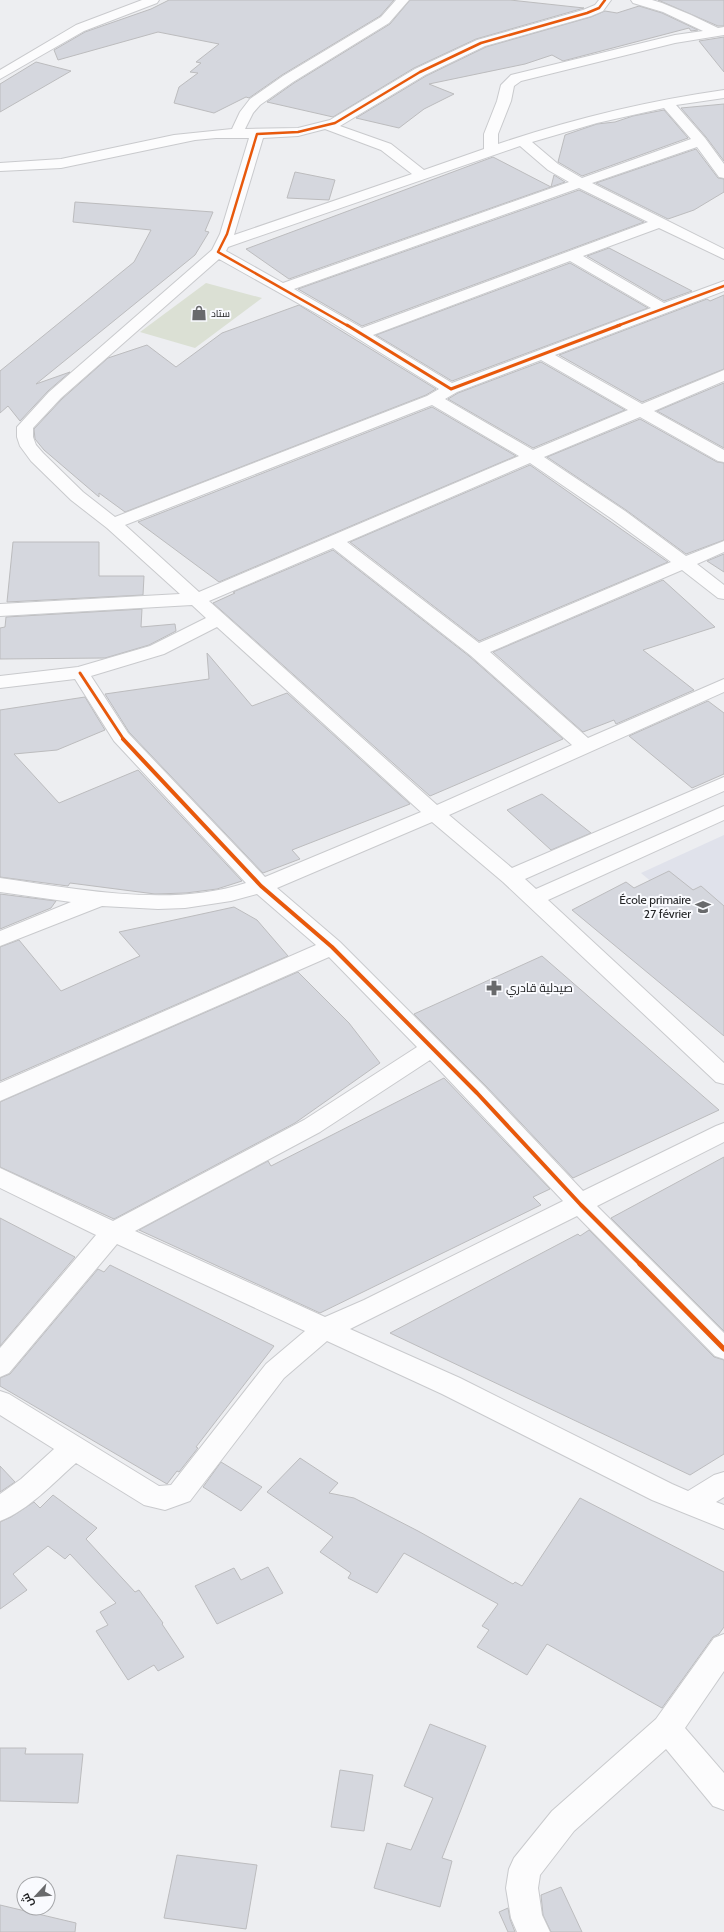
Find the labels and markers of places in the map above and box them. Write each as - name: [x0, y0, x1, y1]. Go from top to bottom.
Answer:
- shop icon: ستاد: [190, 304, 208, 322]
- place label: ستاد: [211, 307, 230, 320]
- place label: École primaire 27 février: [619, 892, 691, 921]
- school or university icon: École primaire 27 février: [694, 898, 712, 916]
- pharmacy icon: صيدلية قادري: [485, 979, 503, 997]
- place label: صيدلية قادري: [506, 980, 573, 998]

